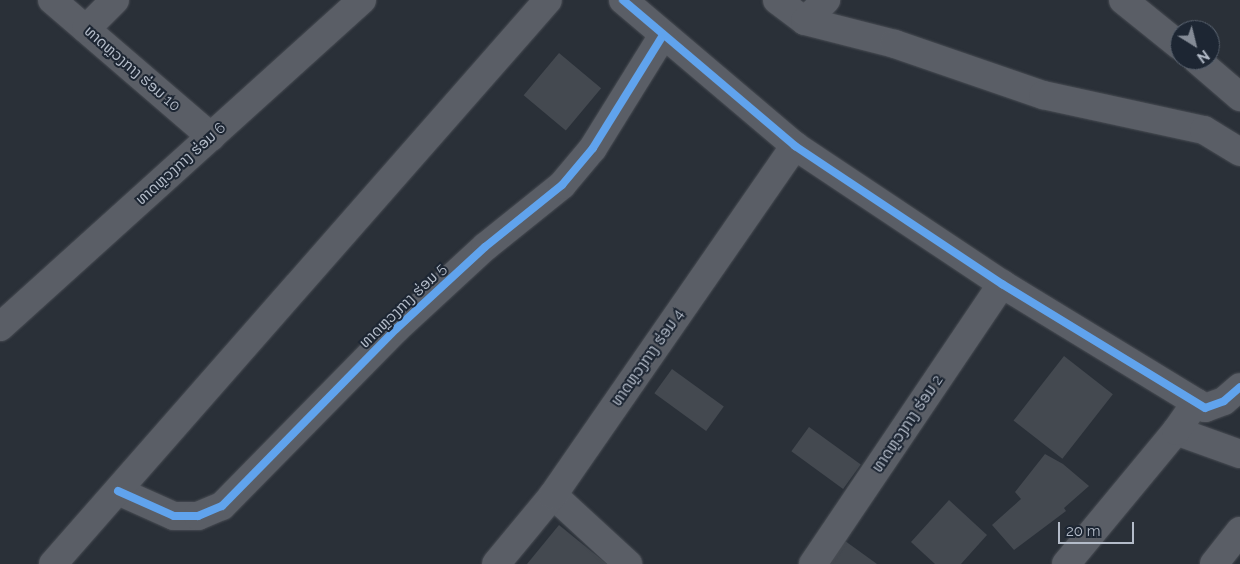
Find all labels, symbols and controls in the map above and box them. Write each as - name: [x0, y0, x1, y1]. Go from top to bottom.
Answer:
- north arrow: [1170, 20, 1220, 70]
- street label: ທາດຫຼວງກາງ ຮ່ອມ 10: [80, 22, 184, 116]
- text: N: [1194, 47, 1212, 66]
- street label: ທາດຫຼວງກາງ ຮ່ອມ 6: [132, 119, 230, 209]
- street label: ທາດຫຼວງກາງ ຮ່ອມ 5: [356, 260, 450, 352]
- street label: ທາດຫຼວງກາງ ຮ່ອມ 4: [608, 306, 688, 410]
- street label: ທາດຫຼວງກາງ ຮ່ອມ 2: [869, 372, 947, 476]
- scale bar: [1060, 512, 1136, 544]
- text: 20 m: [1066, 522, 1101, 540]

